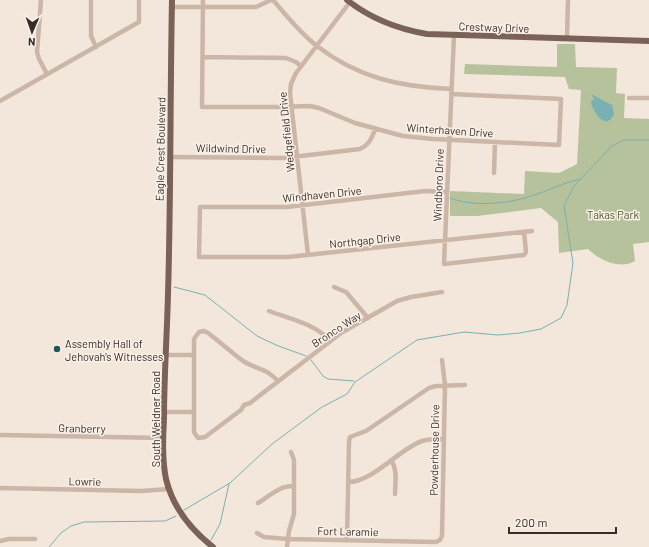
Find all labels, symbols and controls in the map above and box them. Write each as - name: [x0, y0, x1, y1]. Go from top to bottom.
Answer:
- north arrow: [12, 12, 52, 52]
- street label: Crestway Drive: [458, 19, 530, 35]
- text: N: [28, 36, 36, 49]
- street label: Wedgefield Drive: [275, 91, 297, 173]
- street label: Eagle Crest Boulevard: [153, 97, 167, 201]
- street label: Winterhaven Drive: [406, 120, 494, 140]
- street label: Wildwind Drive: [196, 141, 266, 155]
- street label: Windboro Drive: [430, 148, 446, 222]
- street label: Windhaven Drive: [282, 183, 362, 205]
- park label: Takas Park: [587, 208, 639, 221]
- street label: Northgap Drive: [329, 230, 402, 250]
- street label: Bronco Way: [309, 308, 363, 350]
- place label: Assembly Hall of Jehovah's Witnesses: [65, 337, 163, 363]
- marker: Assembly Hall of Jehovah's Witnesses: [52, 344, 62, 354]
- street label: South Weidner Road: [149, 371, 162, 467]
- street label: Powderhouse Drive: [427, 404, 441, 496]
- street label: Granberry: [58, 421, 106, 435]
- street label: Lowrie: [69, 474, 102, 488]
- scale bar: [509, 509, 616, 535]
- text: 200 m: [515, 515, 547, 529]
- street label: Fort Laramie: [317, 524, 379, 538]

